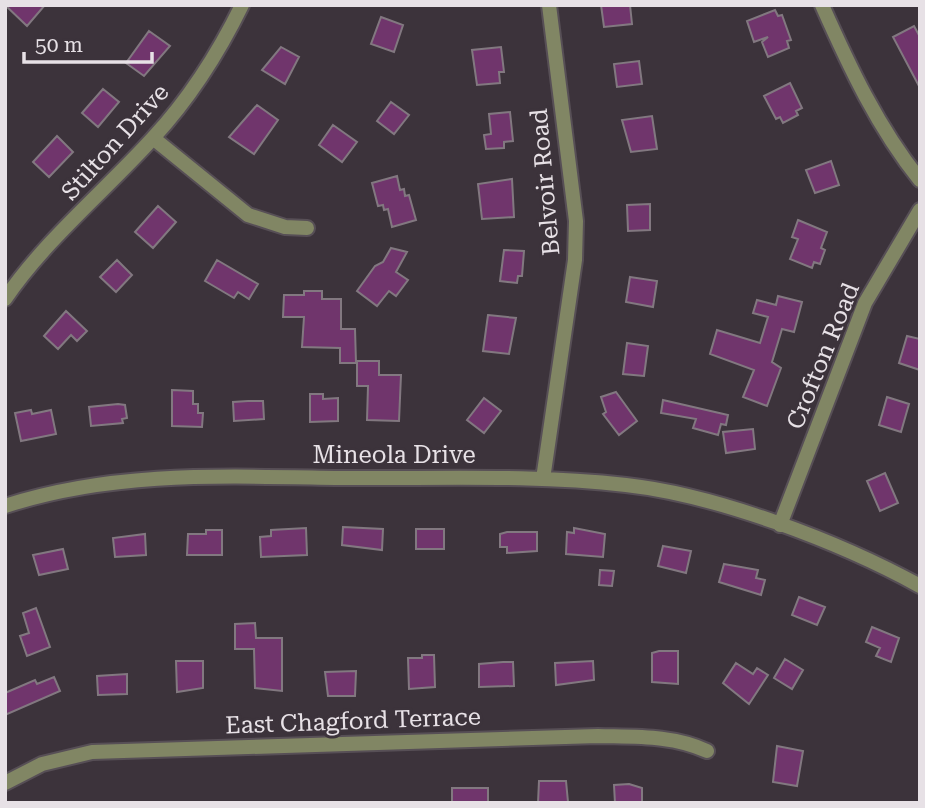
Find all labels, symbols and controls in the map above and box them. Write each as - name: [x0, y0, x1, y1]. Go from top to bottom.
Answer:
- scale bar: [24, 21, 152, 65]
- text: 50 m: [35, 33, 83, 57]
- street label: Stilton Drive: [56, 78, 174, 206]
- street label: Belvoir Road: [525, 107, 565, 257]
- street label: Crofton Road: [781, 279, 865, 433]
- street label: Mineola Drive: [312, 441, 476, 469]
- street label: East Chagford Terrace: [225, 703, 481, 739]

